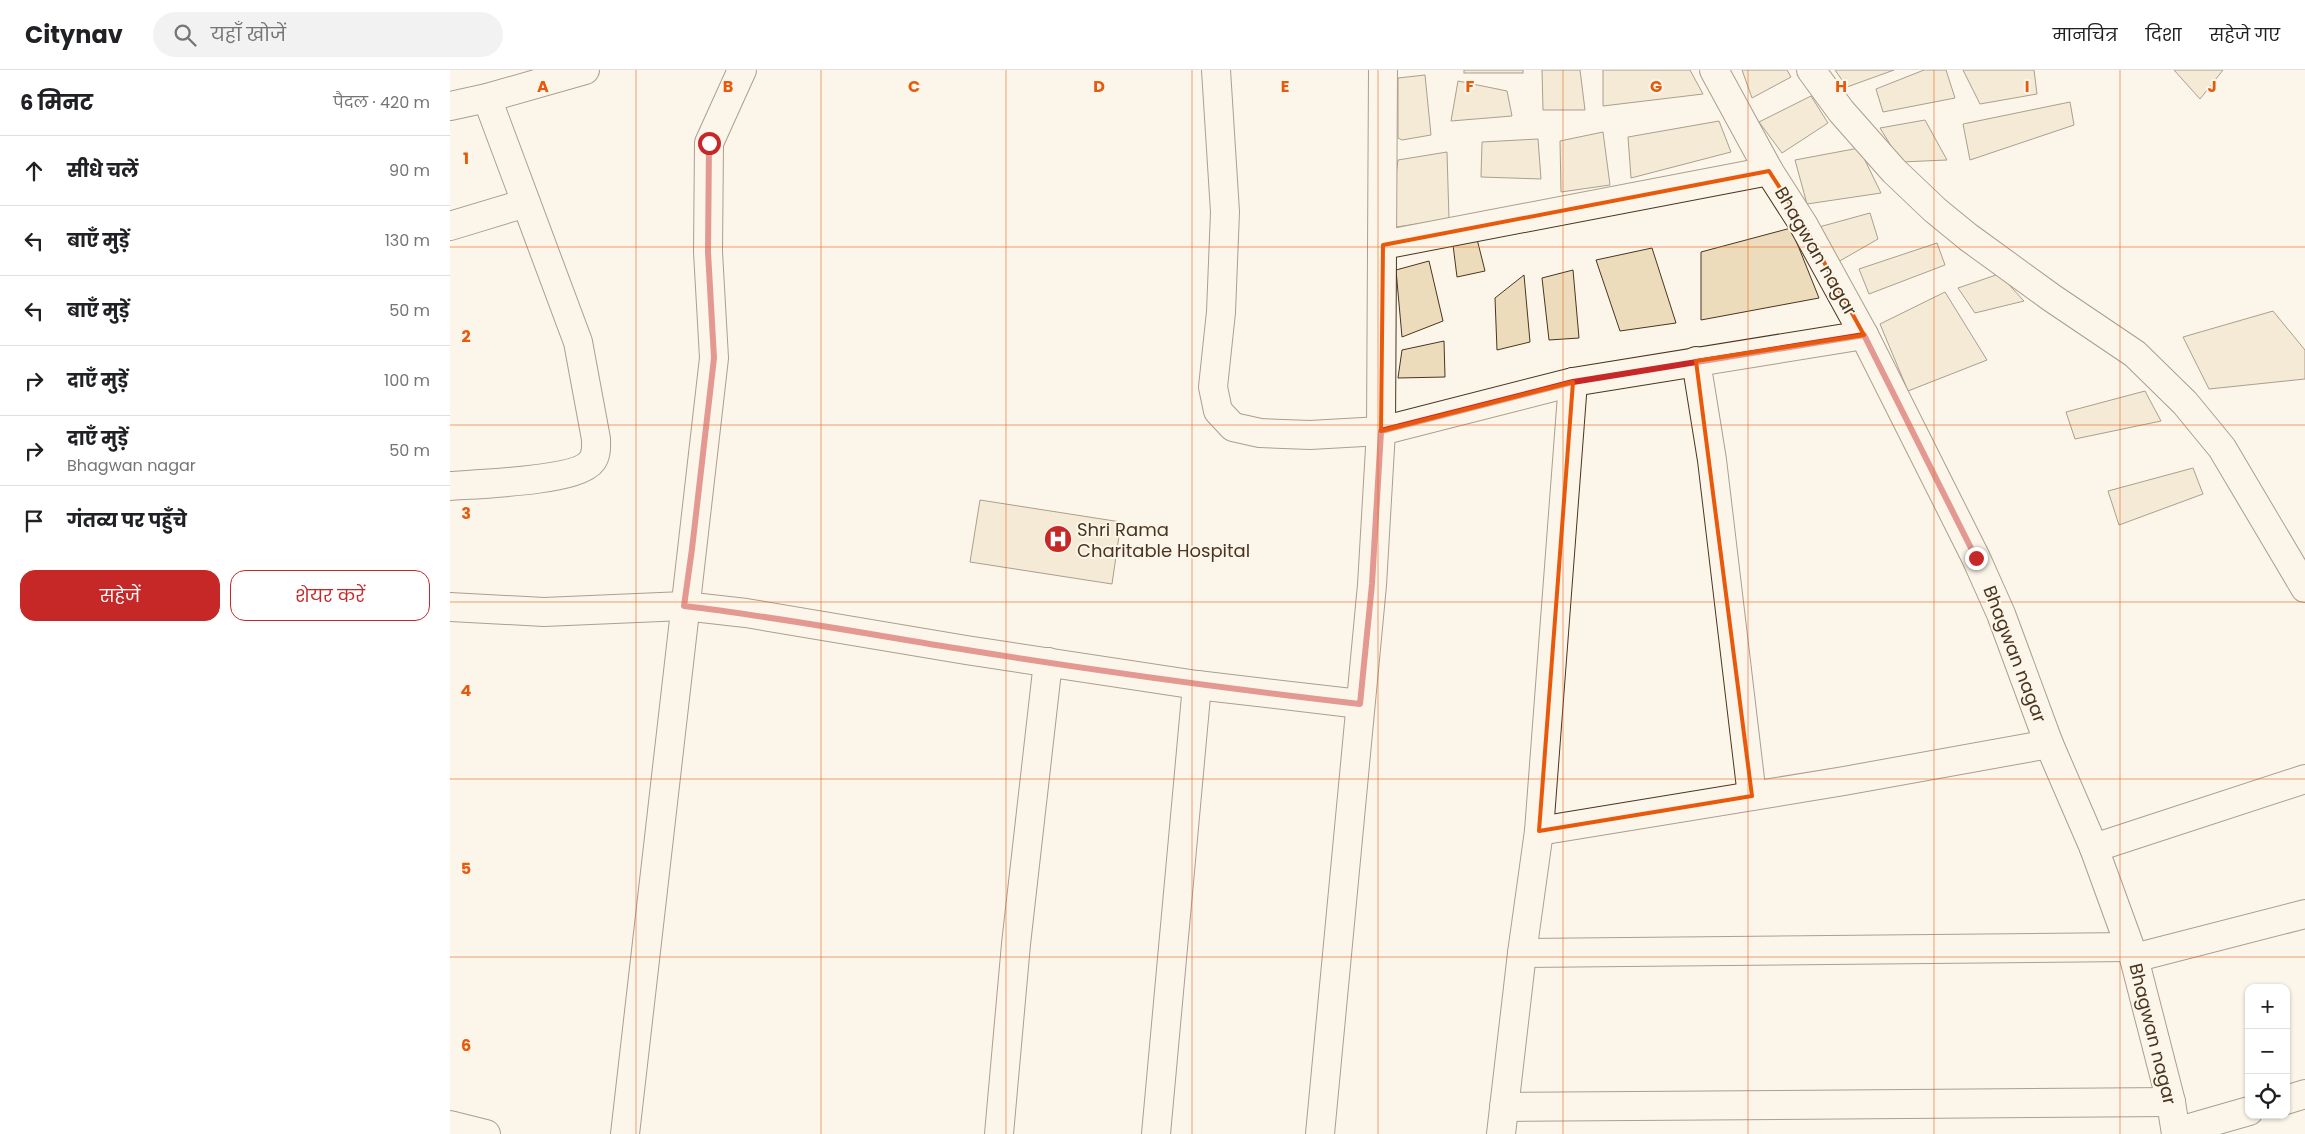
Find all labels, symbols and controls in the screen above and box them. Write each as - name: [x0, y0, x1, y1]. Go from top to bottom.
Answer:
- search box: [153, 12, 503, 57]
- text: Citynav: [25, 18, 123, 51]
- icon: search: [171, 21, 199, 49]
- text: यहाँ खोजें: [211, 21, 286, 48]
- text: मानचित्र: [2053, 22, 2117, 47]
- text: दिशा: [2145, 22, 2182, 47]
- text: सहेजे गए: [2210, 22, 2280, 47]
- text: A: [537, 75, 549, 98]
- text: B: [723, 75, 733, 98]
- text: C: [908, 75, 920, 98]
- text: D: [1093, 75, 1105, 98]
- text: E: [1281, 75, 1289, 98]
- text: F: [1466, 75, 1475, 98]
- text: G: [1650, 75, 1662, 98]
- text: H: [1835, 75, 1847, 98]
- text: I: [2025, 75, 2029, 98]
- text: J: [2207, 75, 2217, 98]
- text: 6 मिनट: [20, 88, 93, 117]
- text: पैदल · 420 m: [333, 91, 430, 114]
- route start: [698, 132, 721, 155]
- text: 1: [463, 147, 469, 170]
- icon: ahead: [20, 157, 48, 185]
- text: सीधे चलें: [67, 157, 138, 184]
- text: 90 m: [389, 159, 430, 182]
- street label: Bhagwan nagar: [1769, 182, 1863, 320]
- icon: left: [20, 227, 48, 255]
- text: बाएँ मुड़ें: [67, 227, 129, 254]
- text: 130 m: [385, 229, 430, 252]
- icon: left: [20, 297, 48, 325]
- text: बाएँ मुड़ें: [67, 297, 129, 324]
- text: 50 m: [389, 299, 430, 322]
- text: 2: [461, 325, 471, 348]
- icon: right: [20, 367, 48, 395]
- text: दाएँ मुड़ें: [67, 367, 128, 394]
- text: 100 m: [384, 369, 430, 392]
- text: दाएँ मुड़ें: [67, 425, 128, 452]
- icon: right: [20, 437, 48, 465]
- text: 50 m: [389, 439, 430, 462]
- text: Bhagwan nagar: [67, 454, 196, 477]
- text: 3: [461, 502, 471, 525]
- icon: arrive: [20, 507, 48, 535]
- text: गंतव्य पर पहुँचे: [67, 507, 187, 534]
- place label: Shri Rama Charitable Hospital: [1077, 517, 1250, 563]
- hospital icon: Shri Rama Charitable Hospital: [1043, 524, 1073, 554]
- route end: [1965, 547, 1988, 570]
- button: सहेजें: [20, 570, 220, 621]
- button: शेयर करें: [230, 570, 430, 621]
- street label: Bhagwan nagar: [1977, 582, 2053, 726]
- text: 4: [461, 679, 472, 702]
- text: 5: [461, 857, 471, 880]
- street label: Bhagwan nagar: [2123, 961, 2183, 1108]
- map controls: [2245, 984, 2290, 1119]
- button: +: [2245, 984, 2290, 1029]
- button: −: [2245, 1029, 2290, 1074]
- text: 6: [461, 1034, 471, 1057]
- button: locate: [2245, 1074, 2290, 1119]

